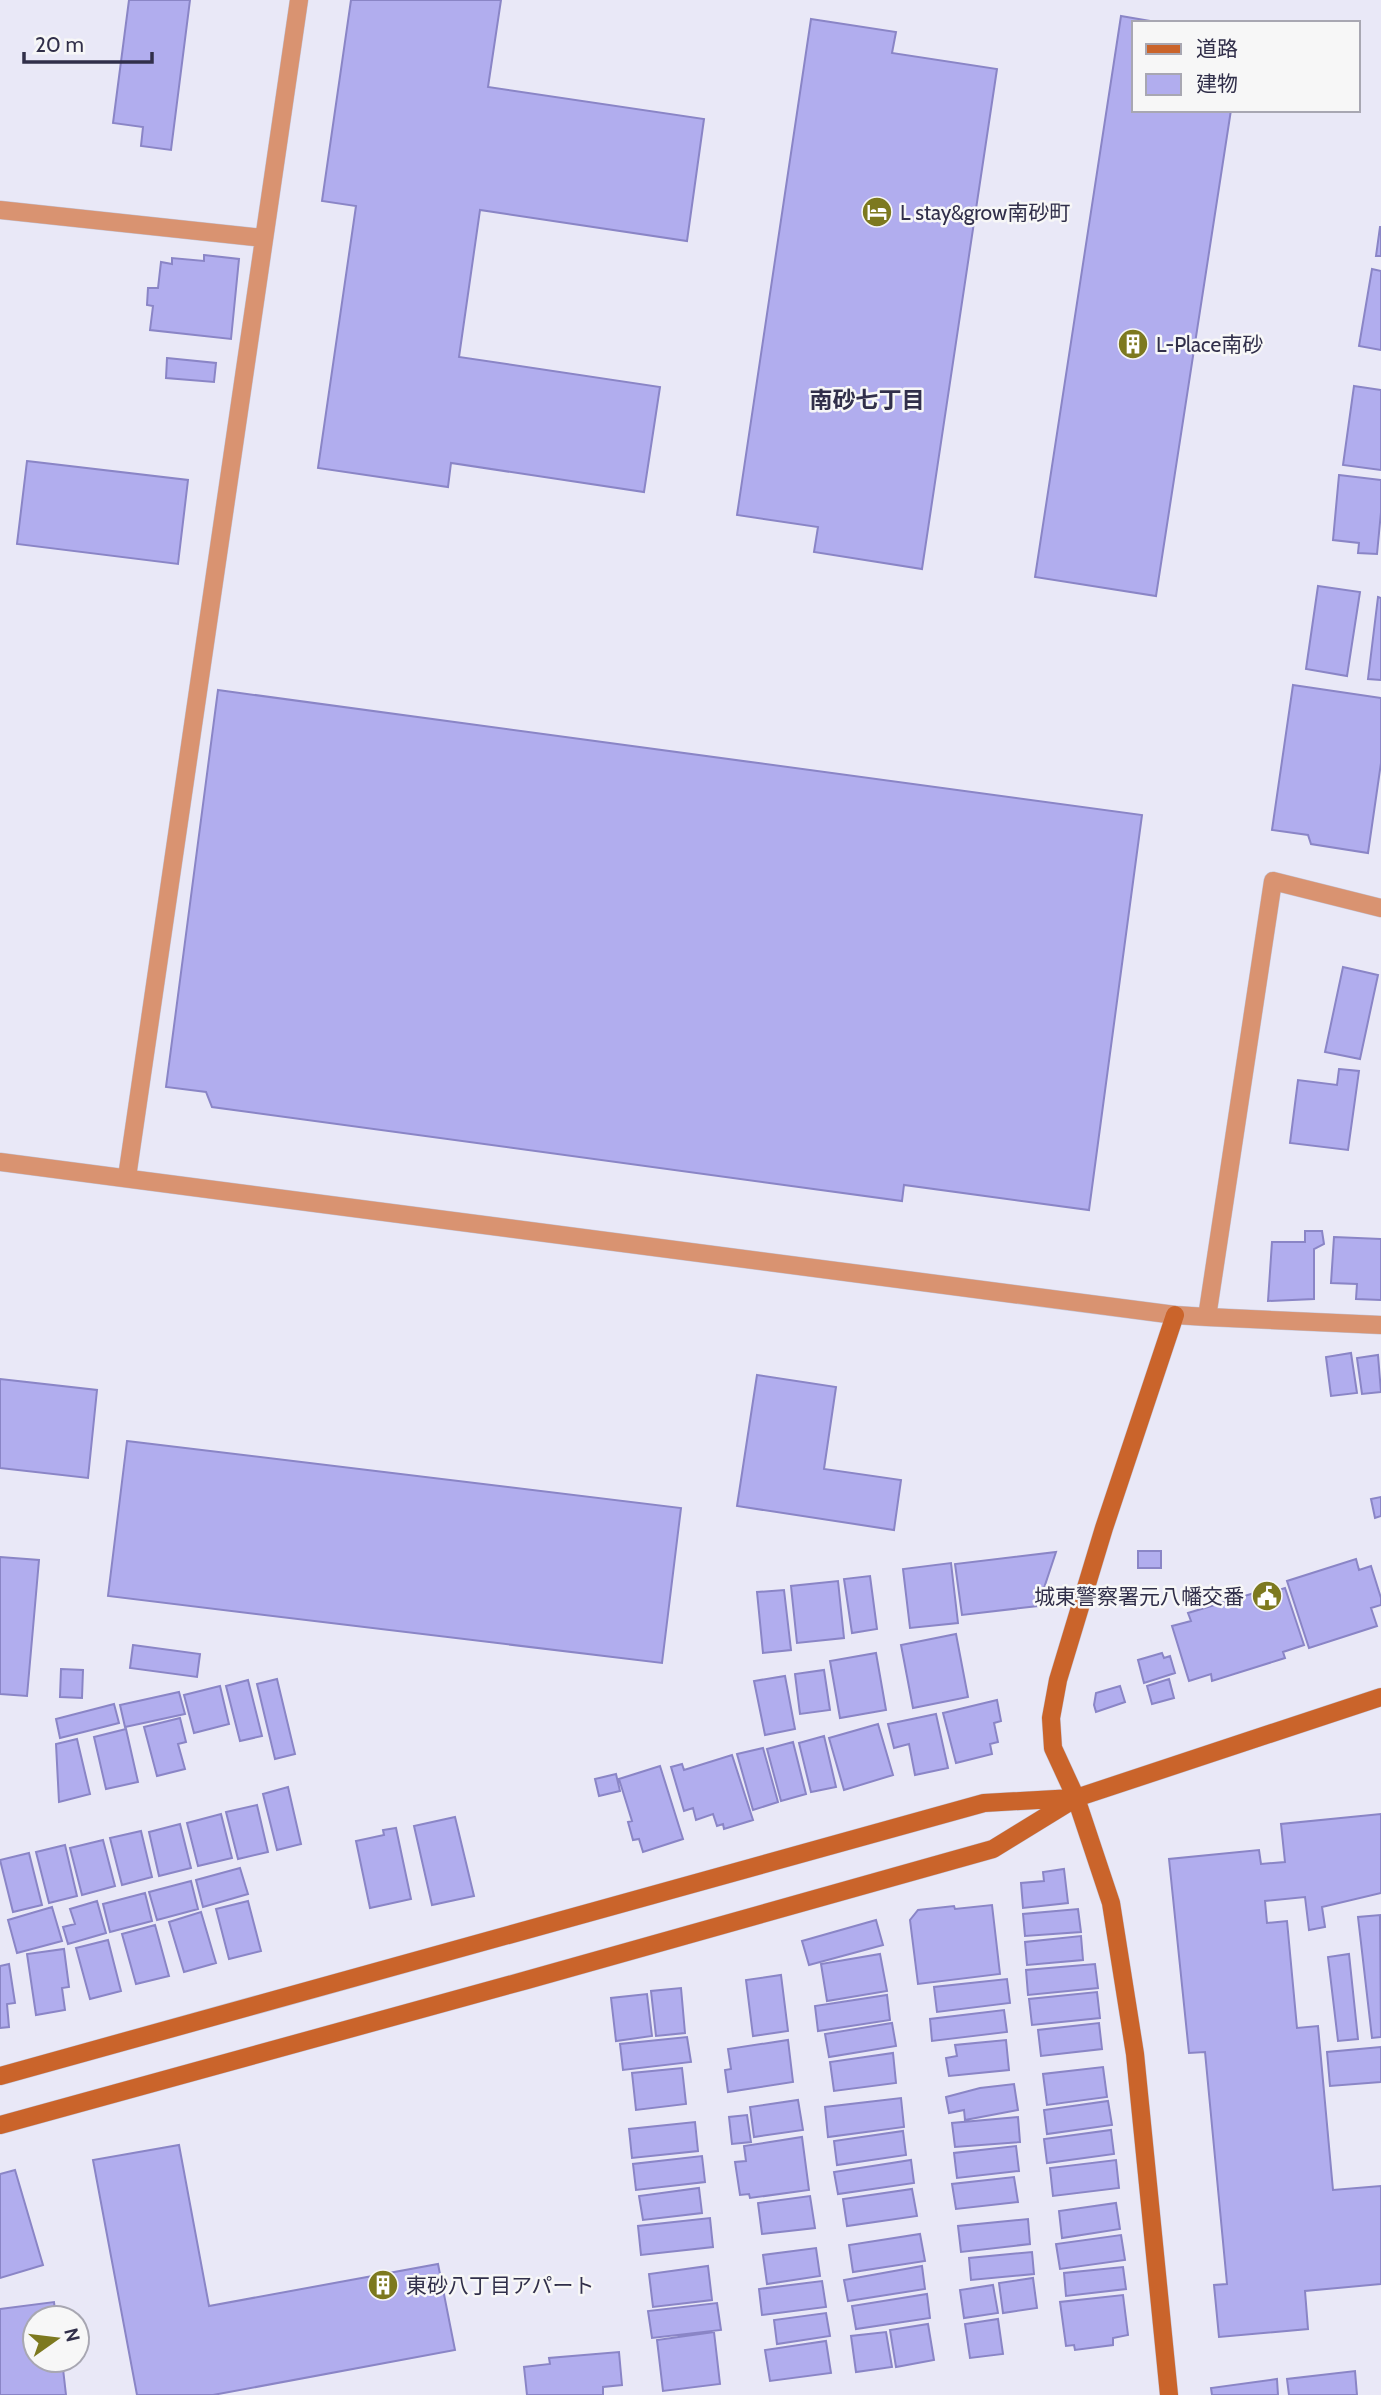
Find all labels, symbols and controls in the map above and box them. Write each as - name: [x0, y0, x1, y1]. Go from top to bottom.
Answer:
- scale bar: [24, 21, 152, 65]
- legend: [1132, 21, 1360, 112]
- text: 20 m: [35, 32, 84, 57]
- text: 道路: [1196, 36, 1238, 61]
- text: 建物: [1196, 71, 1238, 96]
- hotel icon: L stay&grow南砂町: [860, 195, 894, 229]
- place label: L stay&grow南砂町: [900, 200, 1070, 225]
- building icon: L-Place南砂: [1116, 327, 1150, 361]
- place label: L-Place南砂: [1156, 332, 1263, 357]
- district label: 南砂七丁目: [810, 386, 925, 414]
- public building icon: 城東警察署元八幡交番: [1250, 1579, 1284, 1613]
- place label: 城東警察署元八幡交番: [1034, 1584, 1244, 1609]
- building icon: 東砂八丁目アパート: [366, 2268, 400, 2302]
- place label: 東砂八丁目アパート: [406, 2273, 595, 2298]
- north arrow: [21, 2304, 91, 2374]
- text: N: [59, 2326, 85, 2344]

